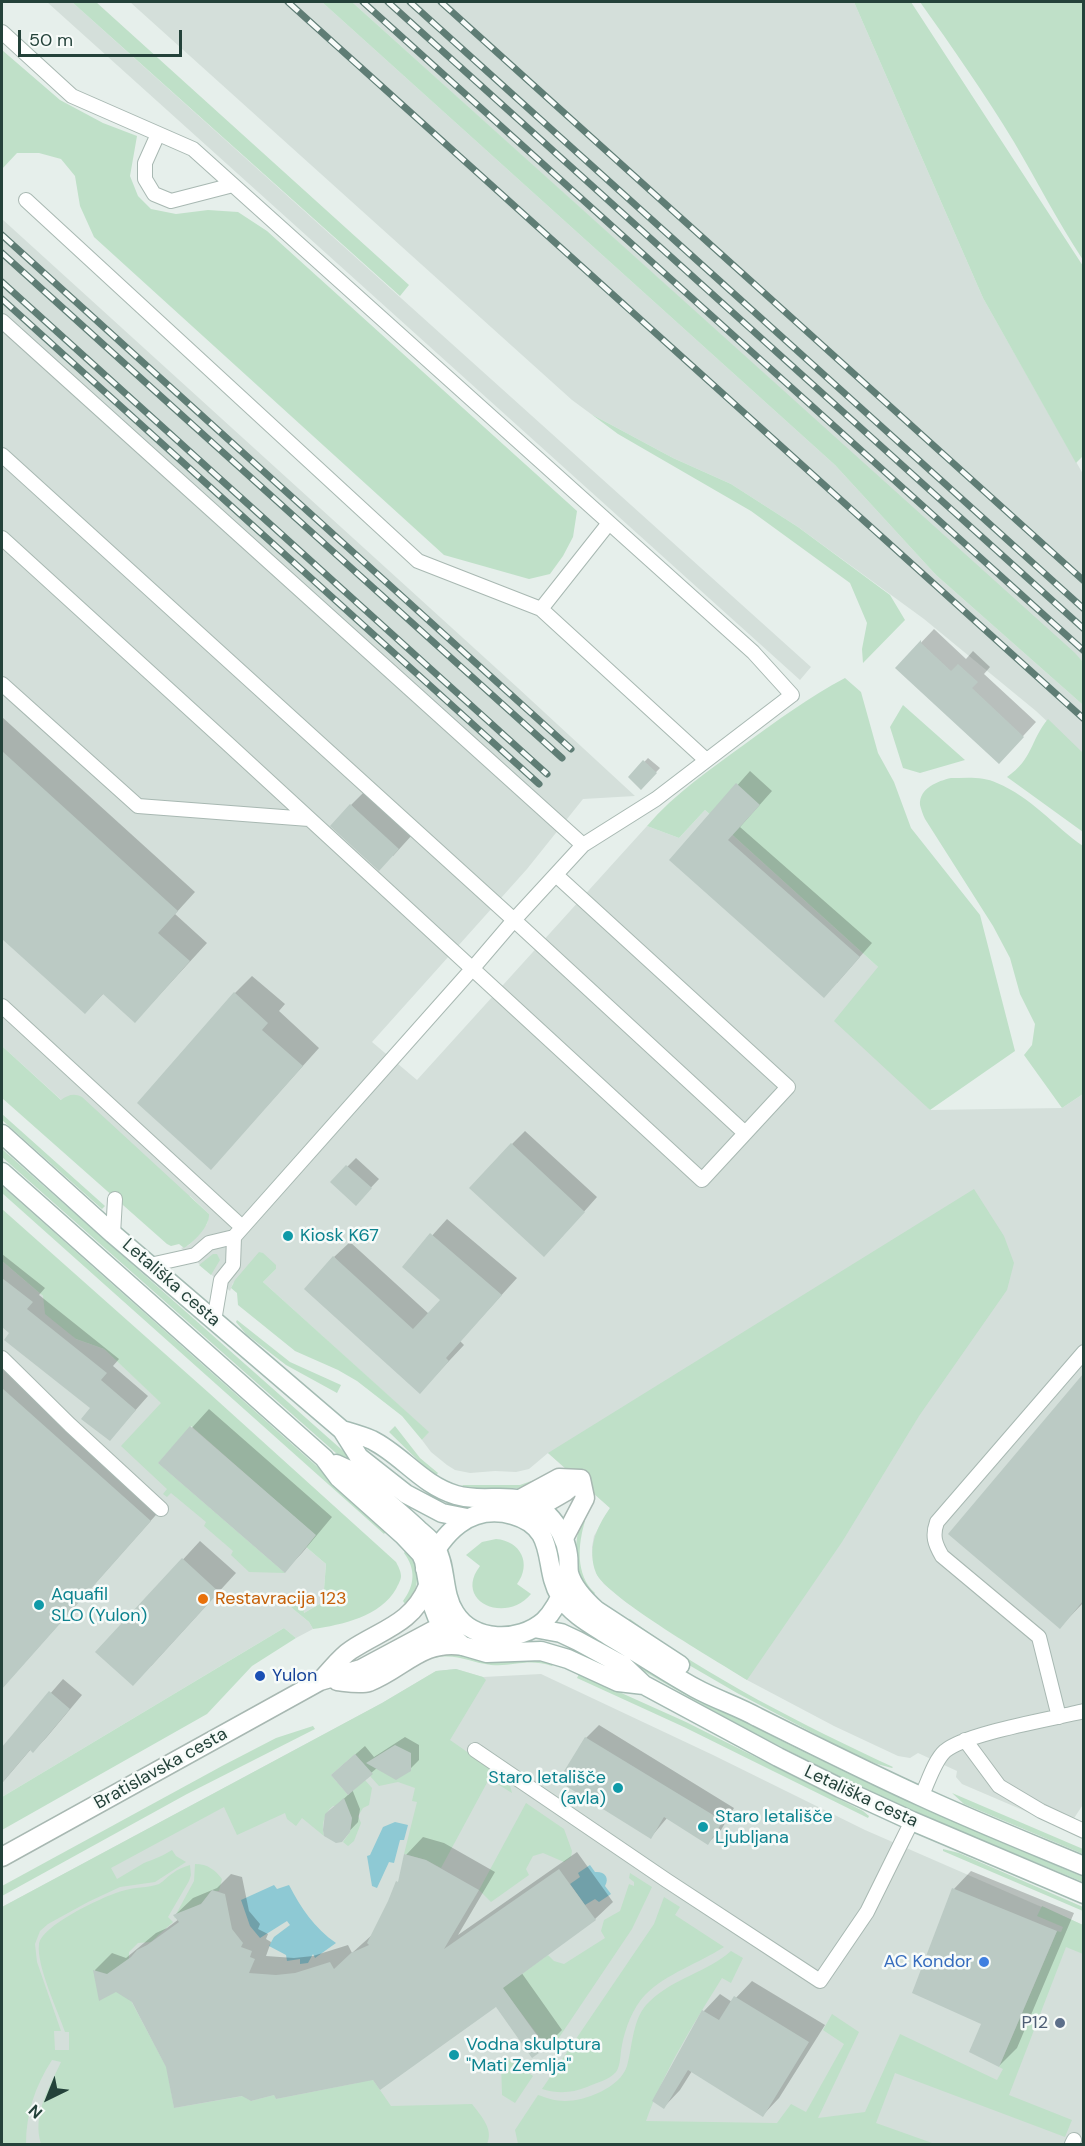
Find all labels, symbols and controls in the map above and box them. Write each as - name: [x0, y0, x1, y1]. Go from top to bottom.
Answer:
- scale bar: [21, 18, 184, 56]
- text: 50 m: [29, 28, 73, 52]
- place label: Kiosk K67: [300, 1225, 379, 1247]
- marker: Kiosk K67: [281, 1229, 295, 1243]
- street label: Letališka cesta: [118, 1235, 224, 1331]
- place label: Aquafil SLO (Yulon): [51, 1584, 147, 1626]
- place label: Restavracija 123: [215, 1588, 347, 1610]
- marker: Restavracija 123: [196, 1592, 210, 1606]
- marker: Aquafil SLO (Yulon): [32, 1598, 46, 1612]
- place label: Yulon: [272, 1665, 317, 1687]
- marker: Yulon: [253, 1669, 267, 1683]
- street label: Bratislavska cesta: [91, 1724, 231, 1814]
- street label: Letališka cesta: [801, 1761, 921, 1833]
- place label: Staro letališče (avla): [488, 1767, 606, 1810]
- marker: Staro letališče (avla): [611, 1781, 625, 1795]
- place label: Staro letališče Ljubljana: [715, 1806, 833, 1848]
- marker: Staro letališče Ljubljana: [696, 1820, 710, 1834]
- place label: AC Kondor: [884, 1951, 972, 1973]
- marker: AC Kondor: [977, 1955, 991, 1969]
- place label: P12: [1022, 2012, 1048, 2034]
- marker: P12: [1053, 2016, 1067, 2030]
- place label: Vodna skulptura "Mati Zemlja": [466, 2034, 601, 2076]
- marker: Vodna skulptura "Mati Zemlja": [447, 2048, 461, 2062]
- north arrow: [18, 2068, 78, 2128]
- text: N: [24, 2100, 47, 2123]

